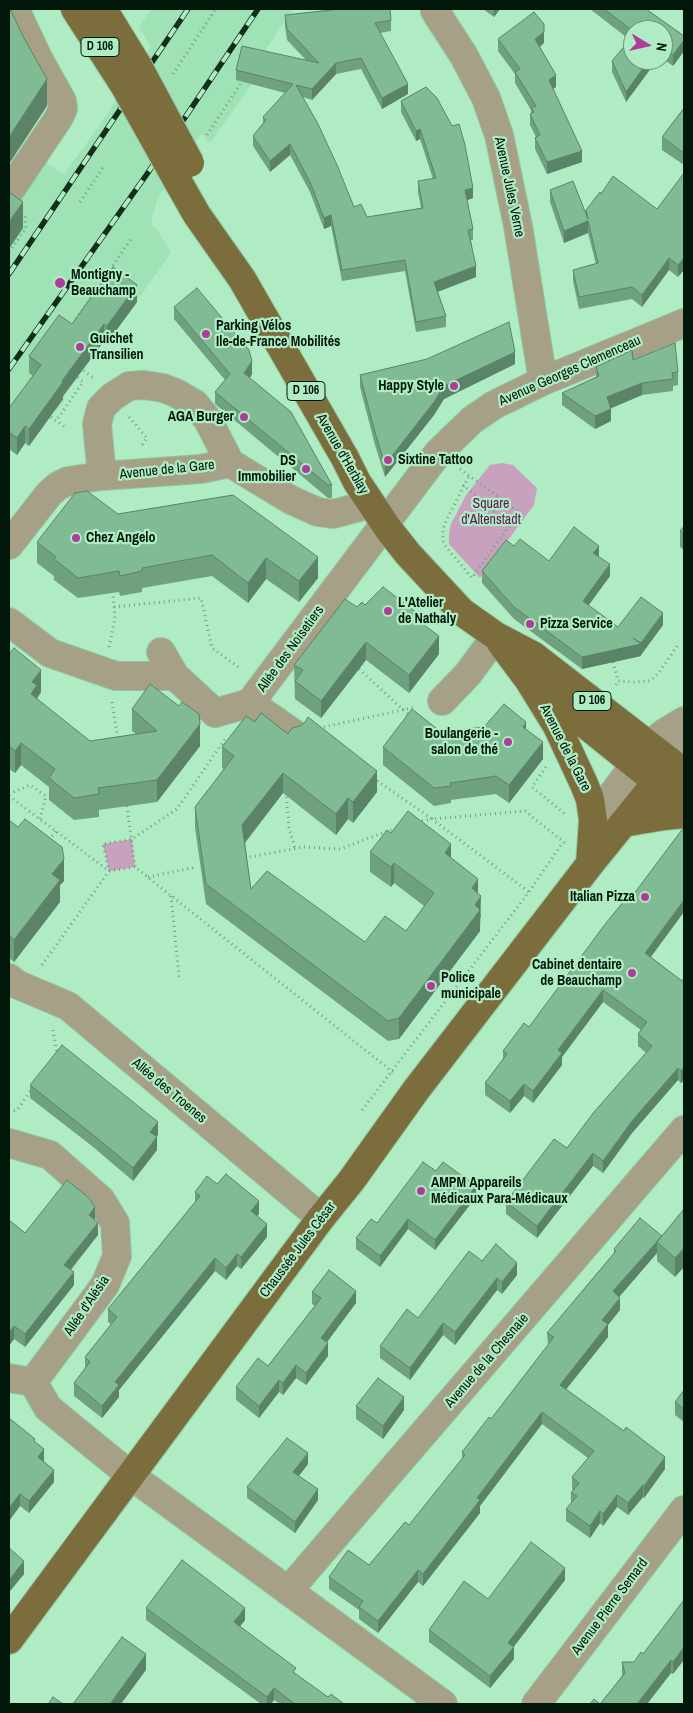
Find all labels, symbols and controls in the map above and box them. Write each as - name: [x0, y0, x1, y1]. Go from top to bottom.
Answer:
- north arrow: [623, 20, 673, 70]
- road number: D 106: [81, 38, 119, 56]
- text: N: [652, 42, 671, 53]
- street label: Avenue Jules Verne: [490, 135, 528, 239]
- place label: Montigny - Beauchamp: [71, 267, 136, 300]
- marker: Montigny - Beauchamp: [53, 276, 67, 290]
- place label: Parking Vélos Ile-de-France Mobilités: [216, 318, 340, 351]
- marker: Parking Vélos Ile-de-France Mobilités: [200, 328, 212, 340]
- place label: Guichet Transilien: [90, 331, 144, 364]
- street label: Avenue Georges Clemenceau: [496, 332, 644, 410]
- marker: Guichet Transilien: [74, 341, 86, 353]
- place label: Happy Style: [378, 378, 444, 394]
- marker: Happy Style: [448, 380, 460, 392]
- road number: D 106: [287, 382, 325, 401]
- place label: AGA Burger: [168, 409, 234, 425]
- marker: AGA Burger: [238, 411, 250, 423]
- street label: Avenue d'Herblay: [312, 411, 372, 497]
- place label: Sixtine Tattoo: [398, 452, 473, 468]
- place label: DS Immobilier: [238, 453, 296, 486]
- marker: Sixtine Tattoo: [382, 454, 394, 466]
- street label: Avenue de la Gare: [119, 457, 215, 483]
- marker: DS Immobilier: [300, 463, 312, 475]
- park label: Square d'Altenstadt: [461, 496, 521, 528]
- place label: Chez Angelo: [86, 530, 156, 546]
- marker: Chez Angelo: [70, 532, 82, 544]
- place label: L'Atelier de Nathaly: [398, 595, 456, 628]
- street label: Allée des Noisetiers: [254, 603, 328, 695]
- marker: L'Atelier de Nathaly: [382, 605, 394, 617]
- place label: Pizza Service: [540, 616, 613, 632]
- marker: Pizza Service: [524, 618, 536, 630]
- road number: D 106: [573, 691, 611, 710]
- street label: Avenue de la Gare: [536, 702, 594, 794]
- place label: Boulangerie - salon de thé: [425, 726, 498, 759]
- marker: Boulangerie - salon de thé: [502, 736, 514, 748]
- place label: Italian Pizza: [570, 889, 635, 905]
- marker: Italian Pizza: [639, 891, 651, 903]
- place label: Cabinet dentaire de Beauchamp: [532, 957, 622, 990]
- marker: Cabinet dentaire de Beauchamp: [626, 967, 638, 979]
- place label: Police municipale: [441, 970, 501, 1002]
- marker: Police municipale: [425, 980, 437, 992]
- street label: Allée des Troenes: [128, 1055, 210, 1127]
- place label: AMPM Appareils Médicaux Para-Médicaux: [431, 1175, 568, 1208]
- marker: AMPM Appareils Médicaux Para-Médicaux: [415, 1185, 427, 1197]
- street label: Chaussée Jules César: [257, 1199, 339, 1301]
- street label: Allée d'Alésia: [61, 1273, 113, 1339]
- street label: Avenue de la Chesnaie: [442, 1311, 532, 1411]
- street label: Avenue Pierre Semard: [568, 1555, 652, 1659]

